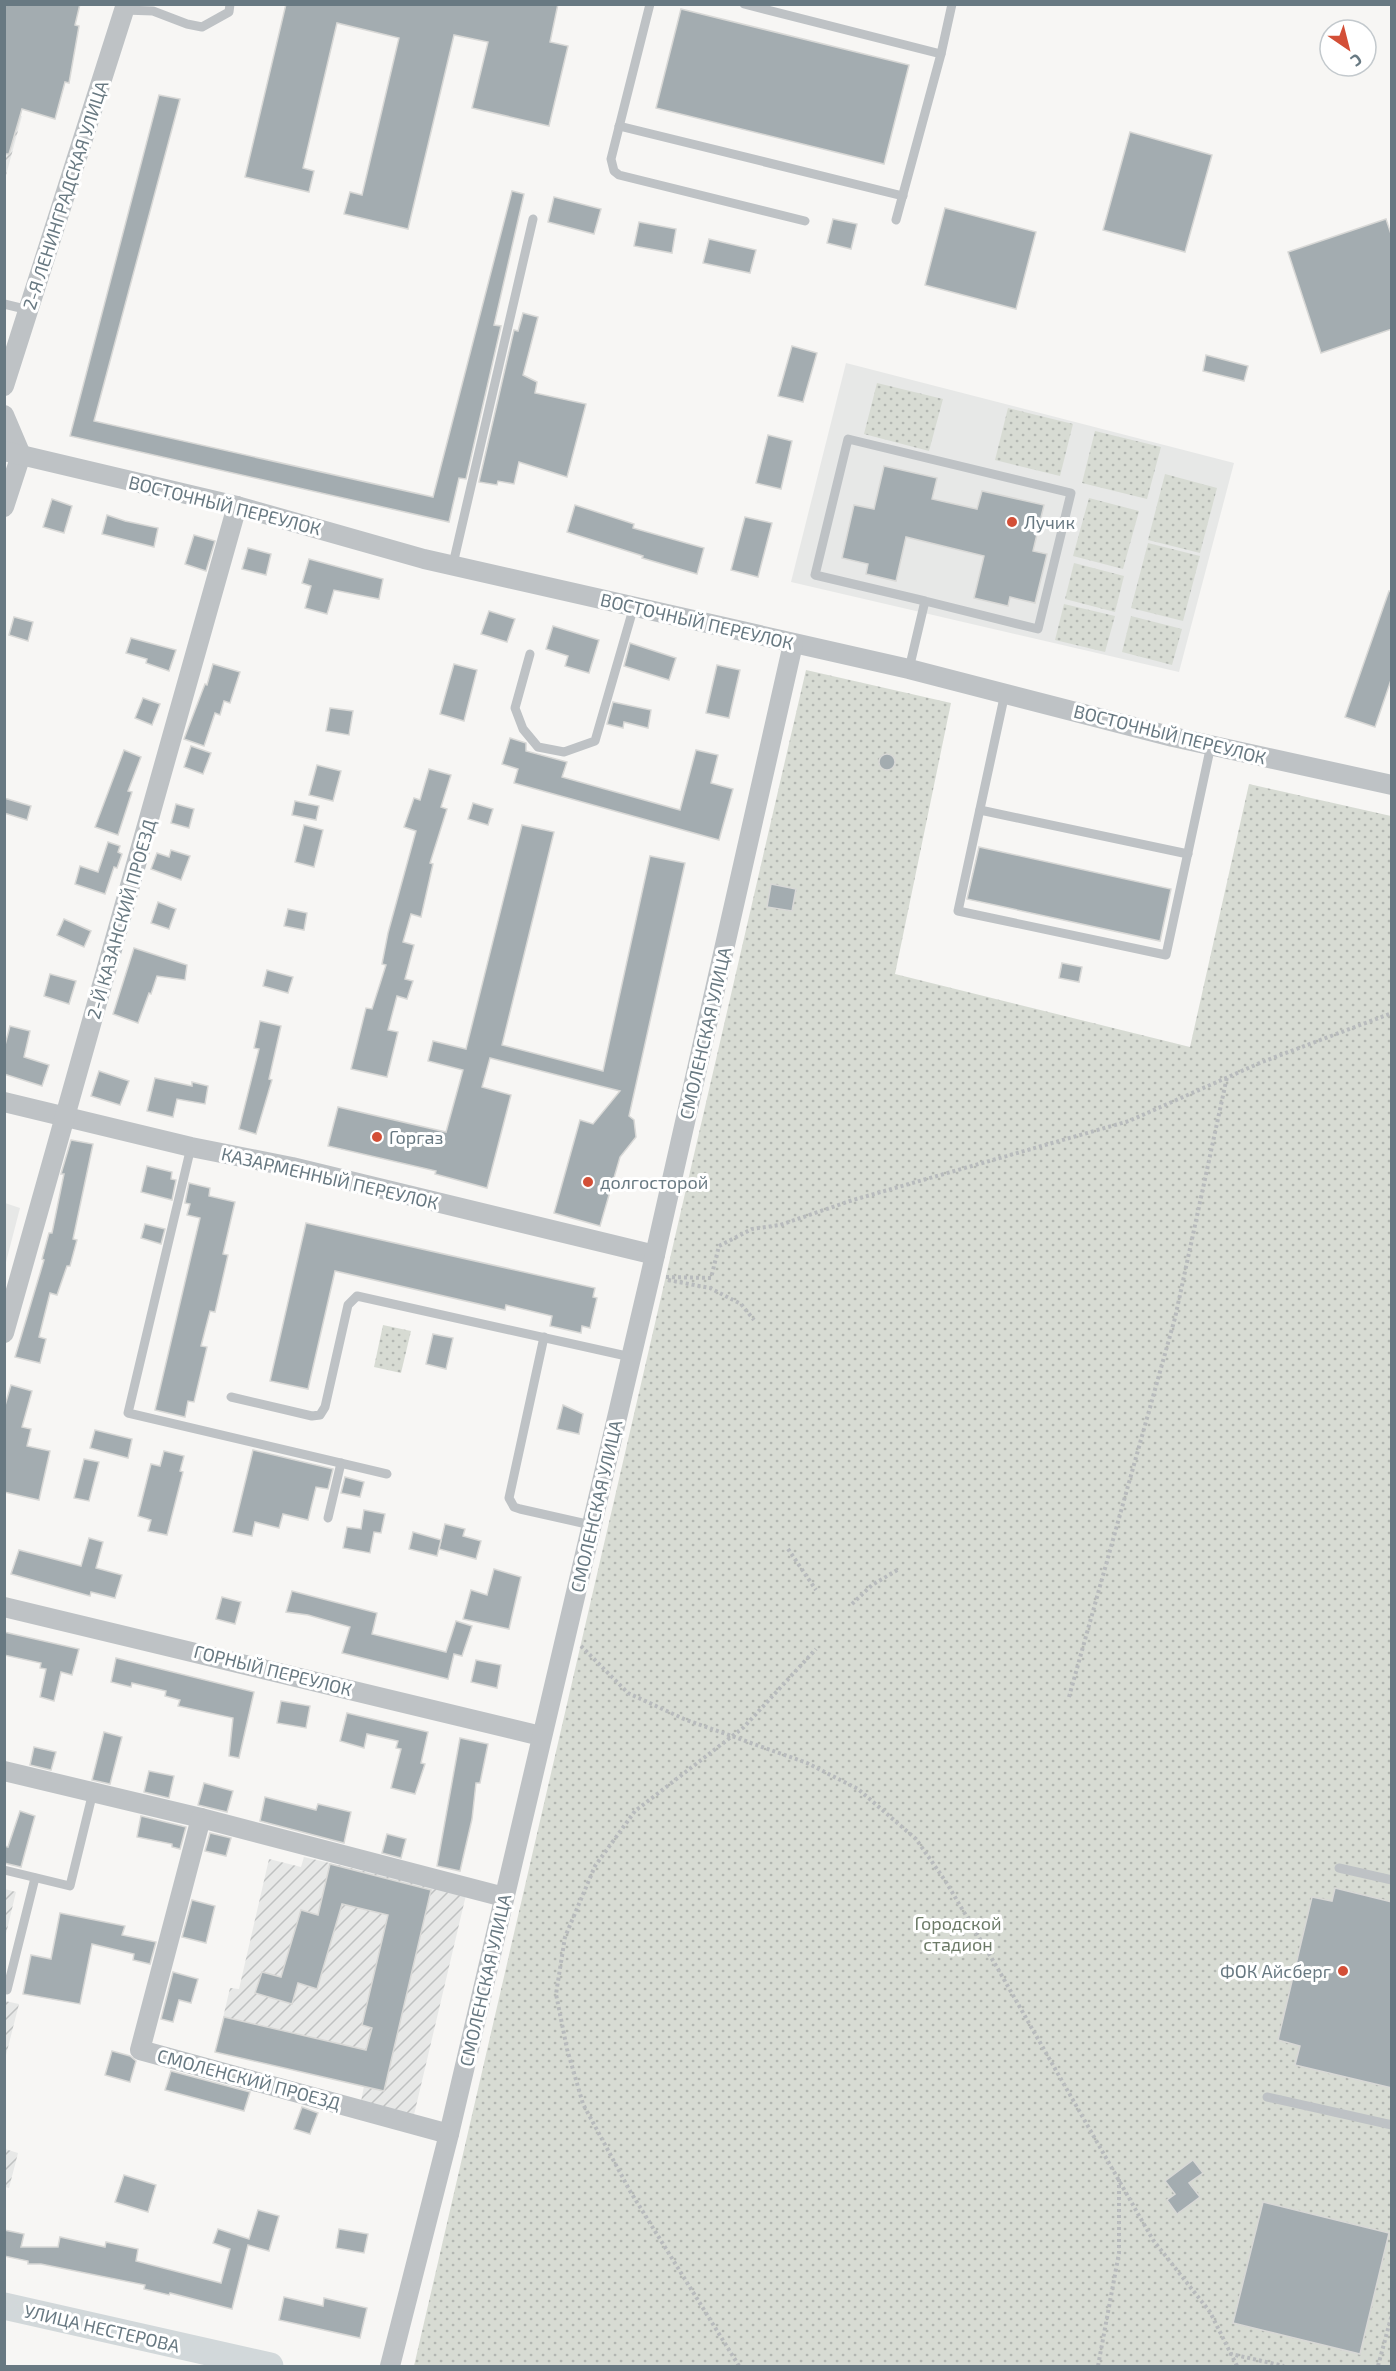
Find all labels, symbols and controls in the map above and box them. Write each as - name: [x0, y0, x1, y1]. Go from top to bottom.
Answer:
- north arrow: [1318, 18, 1378, 78]
- text: С: [1348, 50, 1366, 71]
- street label: 2-Я ЛЕНИНГРАДСКАЯ УЛИЦА: [18, 77, 113, 312]
- street label: ВОСТОЧНЫЙ ПЕРЕУЛОК: [127, 470, 324, 540]
- place label: Лучик: [1024, 511, 1075, 533]
- marker: Лучик: [1005, 515, 1019, 529]
- street label: ВОСТОЧНЫЙ ПЕРЕУЛОК: [598, 588, 796, 654]
- street label: ВОСТОЧНЫЙ ПЕРЕУЛОК: [1072, 699, 1269, 769]
- street label: 2-Й КАЗАНСКИЙ ПРОЕЗД: [82, 817, 160, 1021]
- street label: СМОЛЕНСКАЯ УЛИЦА: [674, 944, 736, 1121]
- place label: Горгаз: [389, 1126, 443, 1148]
- marker: Горгаз: [370, 1130, 384, 1144]
- street label: КАЗАРМЕННЫЙ ПЕРЕУЛОК: [219, 1142, 441, 1214]
- place label: долгосторой: [600, 1171, 708, 1193]
- marker: долгосторой: [581, 1175, 595, 1189]
- street label: СМОЛЕНСКАЯ УЛИЦА: [565, 1417, 627, 1594]
- street label: ГОРНЫЙ ПЕРЕУЛОК: [192, 1640, 354, 1700]
- street label: СМОЛЕНСКАЯ УЛИЦА: [454, 1891, 516, 2068]
- park label: Городской стадион: [914, 1912, 1002, 1955]
- place label: ФОК Айсберг: [1220, 1960, 1331, 1982]
- marker: ФОК Айсберг: [1336, 1964, 1350, 1978]
- street label: СМОЛЕНСКИЙ ПРОЕЗД: [155, 2044, 343, 2114]
- street label: УЛИЦА НЕСТЕРОВА: [22, 2299, 183, 2357]

